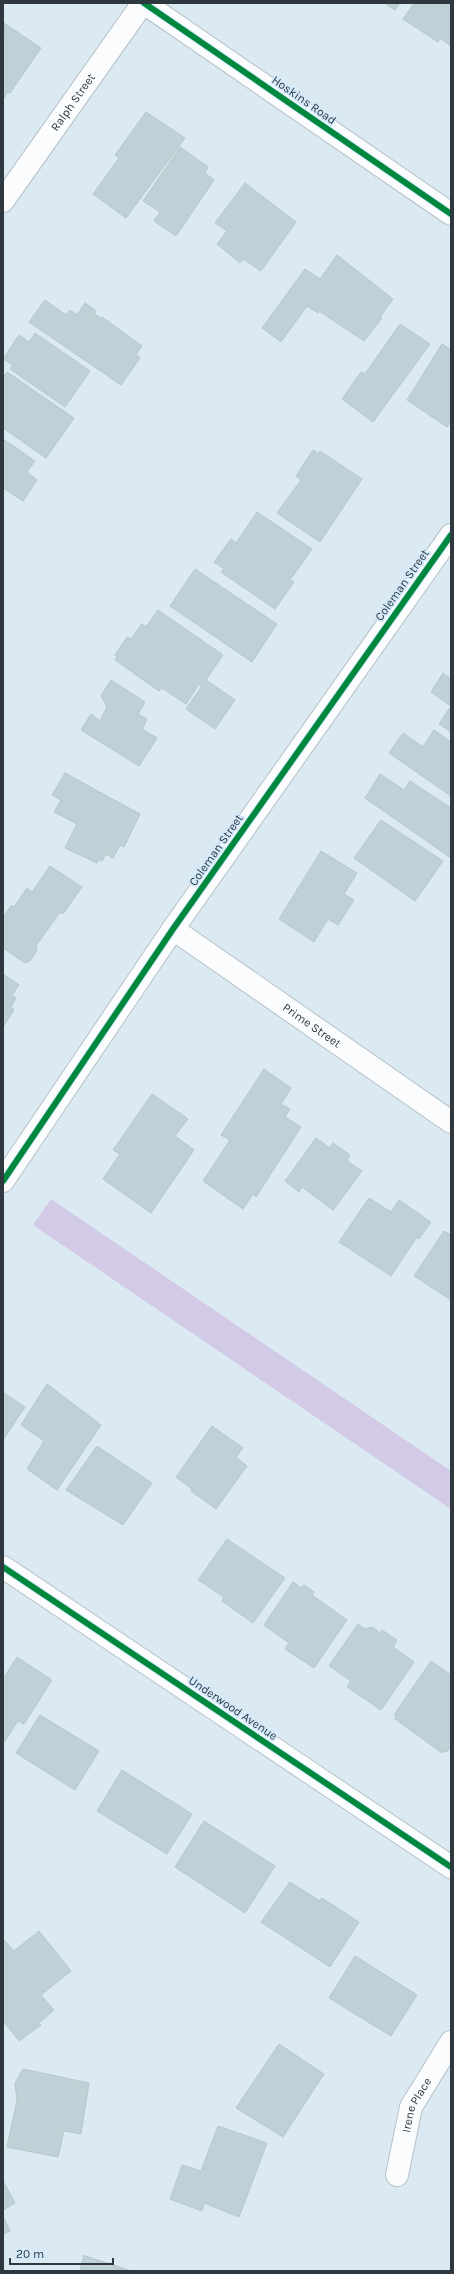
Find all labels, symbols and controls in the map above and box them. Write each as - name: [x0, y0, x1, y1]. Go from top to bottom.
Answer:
- street label: Ralph Street: [48, 70, 98, 134]
- street label: Hoskins Road: [269, 73, 339, 127]
- street label: Coleman Street: [372, 546, 432, 624]
- street label: Coleman Street: [186, 811, 246, 889]
- street label: Prime Street: [280, 1000, 344, 1051]
- street label: Underwood Avenue: [186, 1673, 280, 1743]
- street label: Irene Place: [399, 2075, 434, 2134]
- scale bar: [10, 2240, 113, 2266]
- text: 20 m: [16, 2247, 44, 2261]

